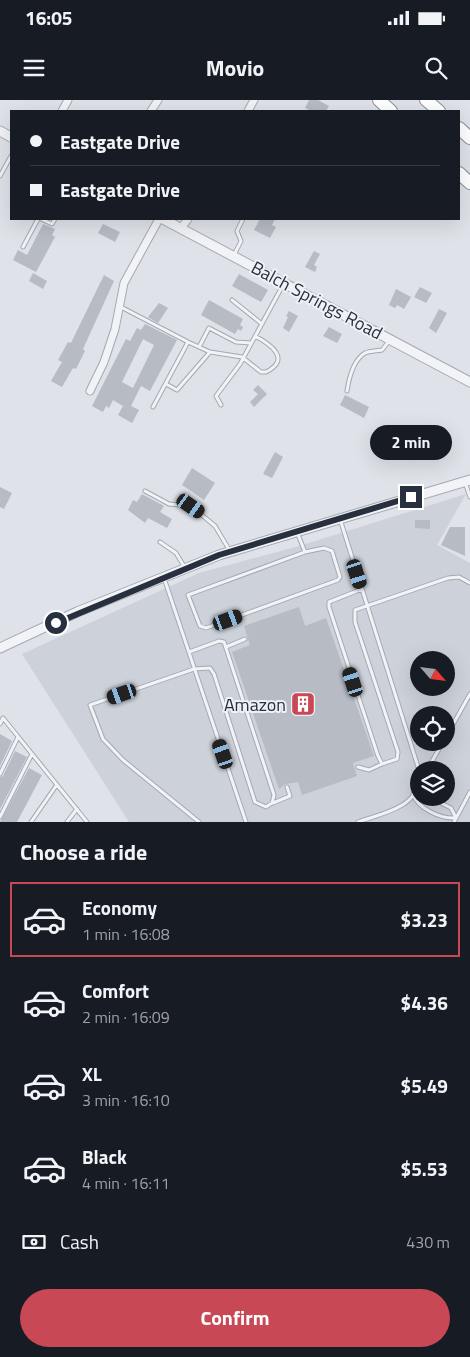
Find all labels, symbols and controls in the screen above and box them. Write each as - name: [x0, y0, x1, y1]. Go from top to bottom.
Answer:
- text: 16:05: [25, 3, 72, 32]
- text: Movio: [206, 51, 264, 85]
- icon: menu: [20, 54, 48, 82]
- icon: search: [422, 54, 450, 82]
- text: Eastgate Drive: [60, 127, 180, 156]
- text: Eastgate Drive: [60, 175, 180, 204]
- street label: Balch Springs Road: [246, 254, 388, 346]
- callout: 2 min: [370, 424, 452, 460]
- text: 2 min: [392, 430, 430, 454]
- route end: [400, 486, 422, 508]
- car: [174, 491, 207, 521]
- car: [345, 557, 368, 591]
- car: [211, 608, 244, 632]
- route start: [45, 612, 67, 634]
- north arrow: [410, 651, 455, 696]
- map controls: [410, 651, 455, 806]
- car: [341, 665, 364, 699]
- car: [105, 682, 138, 706]
- place label: Amazon: [224, 691, 286, 718]
- building icon: Amazon: [290, 691, 316, 717]
- button: locate: [410, 706, 455, 751]
- car: [211, 737, 234, 771]
- button: layers: [410, 761, 455, 806]
- text: Choose a ride: [20, 835, 147, 869]
- text: Economy: [82, 893, 157, 922]
- icon: car: [22, 897, 67, 942]
- text: $3.23: [401, 905, 448, 934]
- text: 1 min · 16:08: [82, 922, 170, 946]
- text: Comfort: [82, 976, 149, 1005]
- icon: car: [22, 980, 67, 1025]
- text: $4.36: [401, 988, 448, 1017]
- text: 2 min · 16:09: [82, 1005, 170, 1029]
- text: XL: [82, 1059, 102, 1088]
- icon: car: [22, 1063, 67, 1108]
- text: $5.49: [401, 1071, 448, 1100]
- text: 3 min · 16:10: [82, 1088, 170, 1112]
- text: Black: [82, 1142, 127, 1171]
- icon: car: [22, 1146, 67, 1191]
- text: $5.53: [401, 1154, 448, 1183]
- text: 4 min · 16:11: [82, 1171, 170, 1195]
- text: Cash: [60, 1227, 99, 1256]
- icon: cash: [20, 1228, 48, 1256]
- text: 430 m: [406, 1230, 450, 1254]
- button: Confirm: [20, 1289, 450, 1347]

